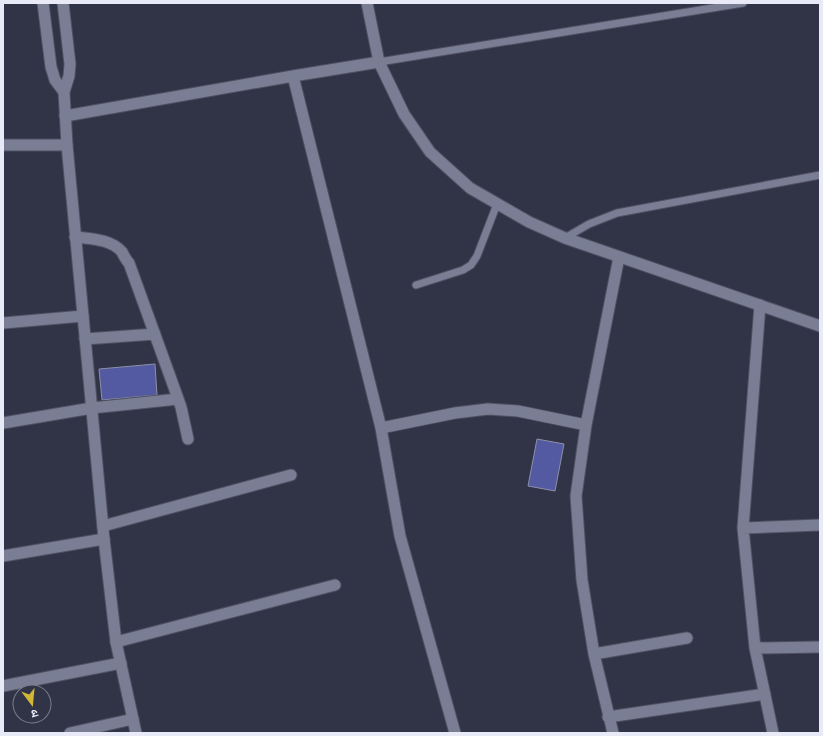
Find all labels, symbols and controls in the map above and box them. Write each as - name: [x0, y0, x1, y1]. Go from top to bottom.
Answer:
- north arrow: [12, 684, 52, 724]
- text: उ: [29, 707, 40, 721]

